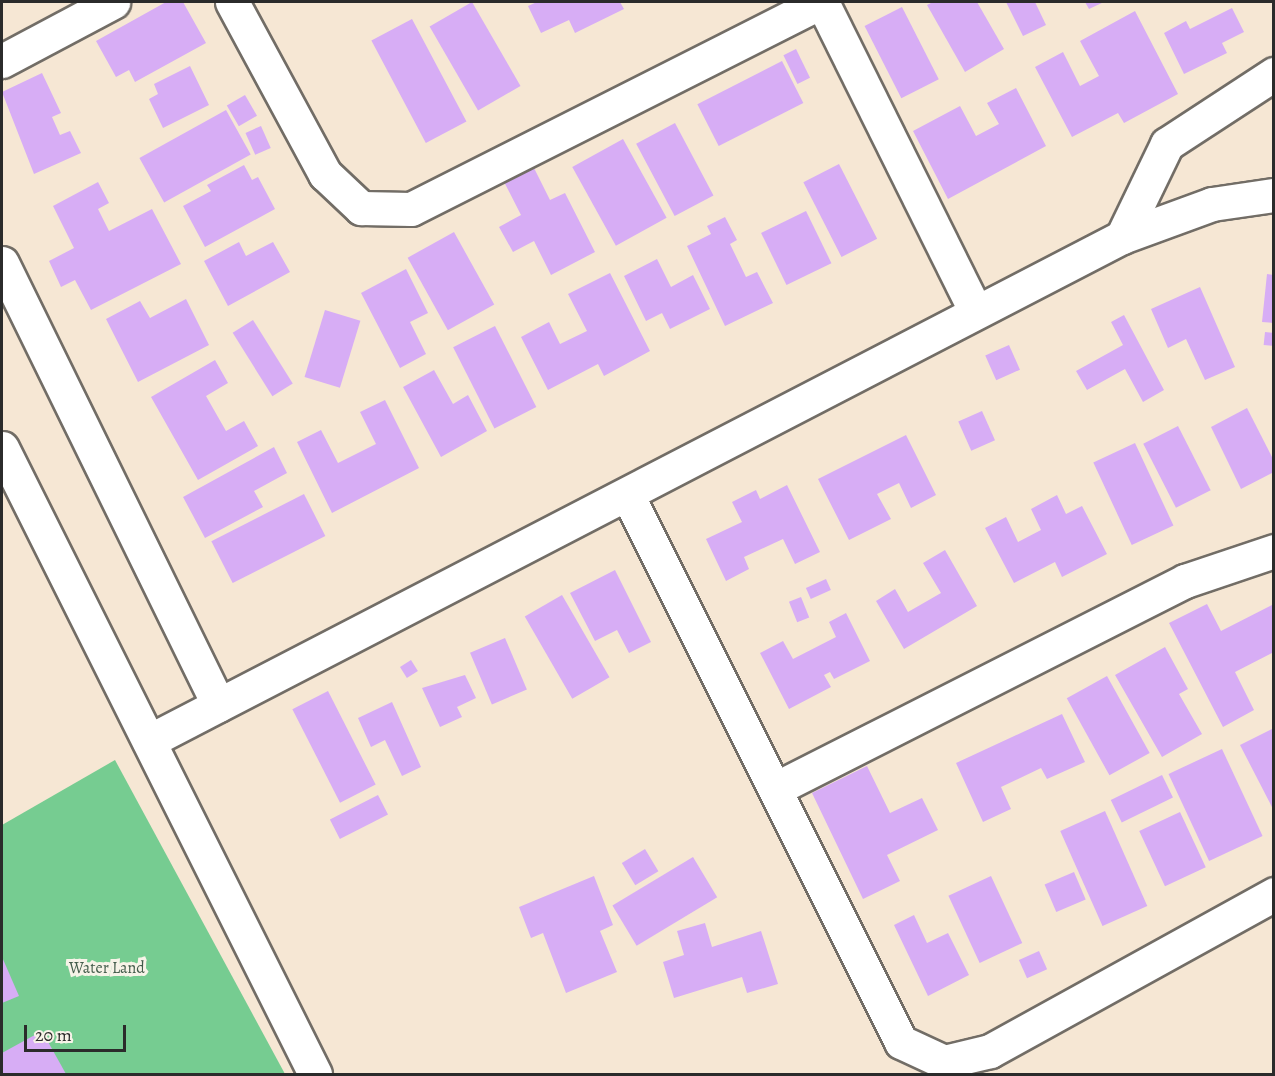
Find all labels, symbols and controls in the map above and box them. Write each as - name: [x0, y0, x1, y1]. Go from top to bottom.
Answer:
- park label: Water Land: [69, 958, 145, 978]
- scale bar: [27, 1013, 129, 1051]
- text: 20 m: [35, 1023, 72, 1047]

